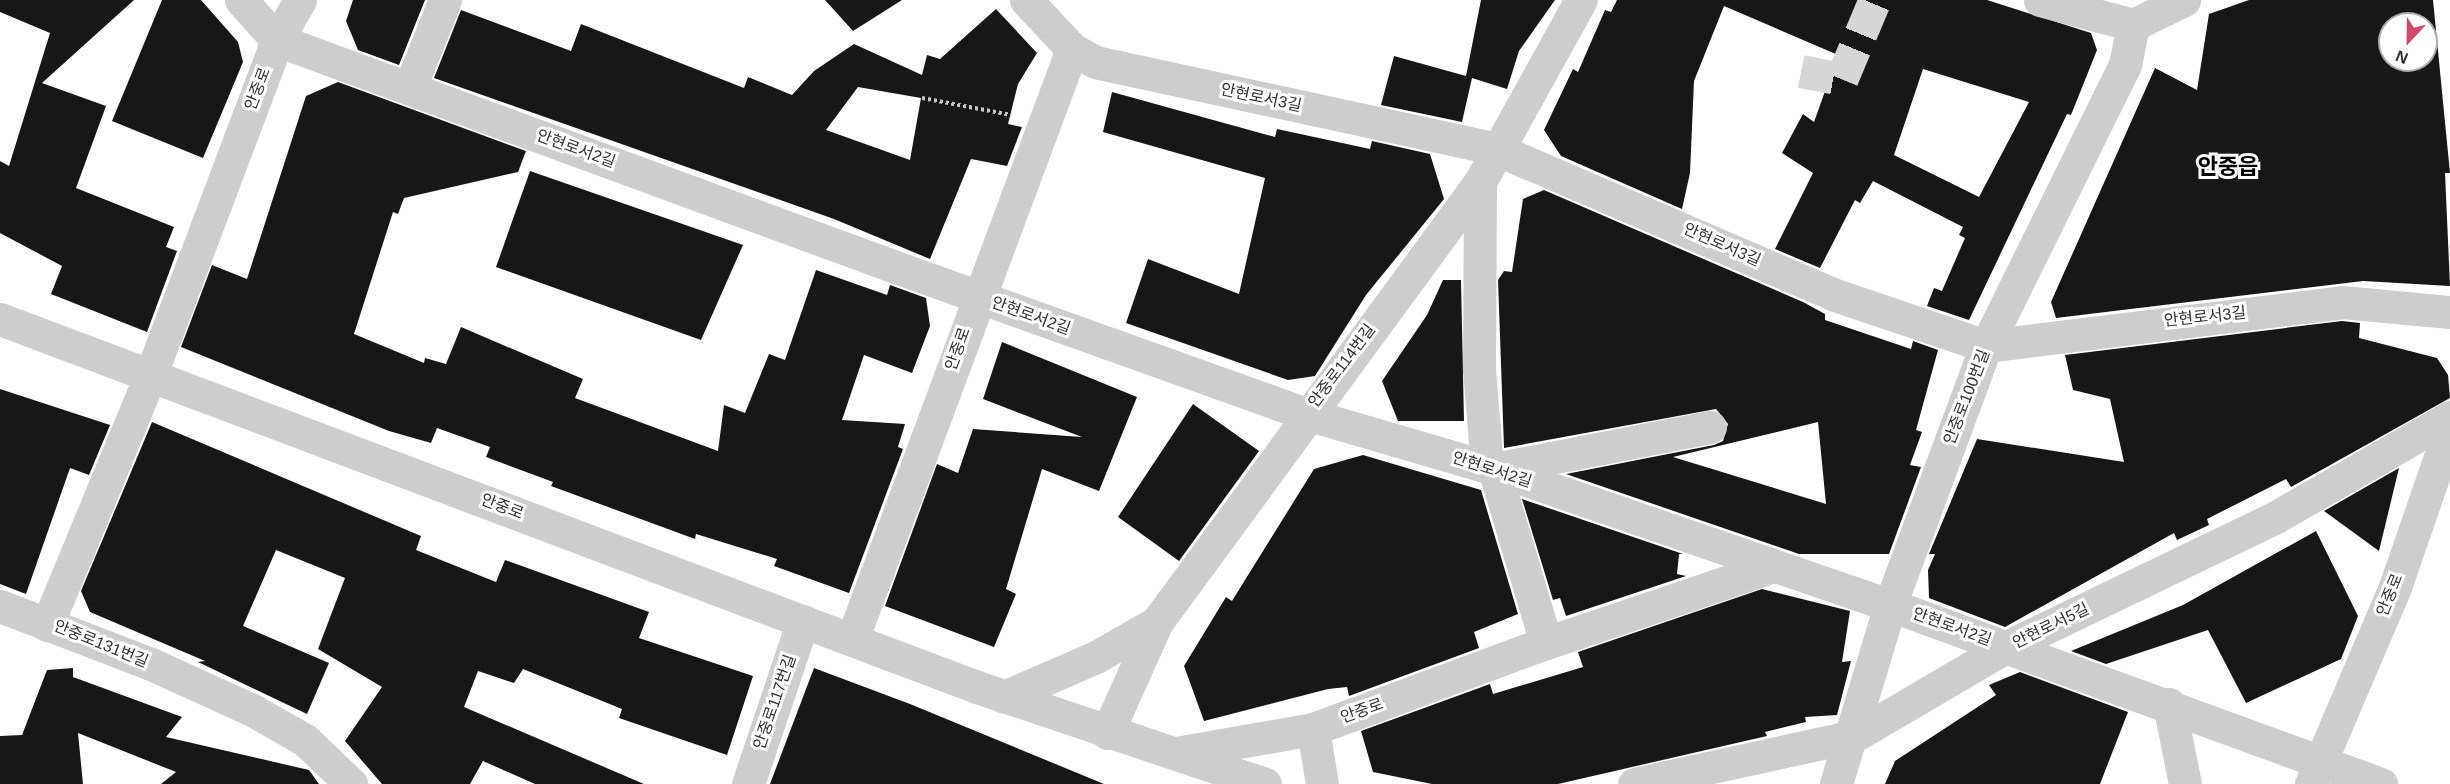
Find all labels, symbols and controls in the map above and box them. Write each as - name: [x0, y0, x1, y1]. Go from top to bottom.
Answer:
- north arrow: [2378, 12, 2438, 72]
- text: N: [2393, 47, 2410, 67]
- street label: 안중로: [241, 65, 275, 113]
- street label: 안현로서3길: [1219, 80, 1303, 116]
- street label: 안현로서2길: [534, 126, 618, 172]
- district label: 안중읍: [2198, 154, 2258, 180]
- street label: 안현로서3길: [1680, 219, 1764, 271]
- street label: 안현로서2길: [989, 293, 1073, 339]
- street label: 안현로서3길: [2163, 303, 2247, 331]
- street label: 안중로114번길: [1305, 321, 1379, 411]
- street label: 안중로: [941, 325, 975, 373]
- street label: 안중로100번길: [1940, 347, 1994, 447]
- street label: 안현로서2길: [1450, 448, 1534, 492]
- street label: 안중로: [478, 490, 526, 524]
- street label: 안중로: [2373, 571, 2407, 619]
- street label: 안현로서5길: [2010, 599, 2092, 653]
- street label: 안현로서2길: [1910, 604, 1994, 650]
- street label: 안중로131번길: [51, 616, 151, 672]
- street label: 안중로117번길: [750, 652, 800, 752]
- street label: 안중로: [1338, 694, 1386, 728]

